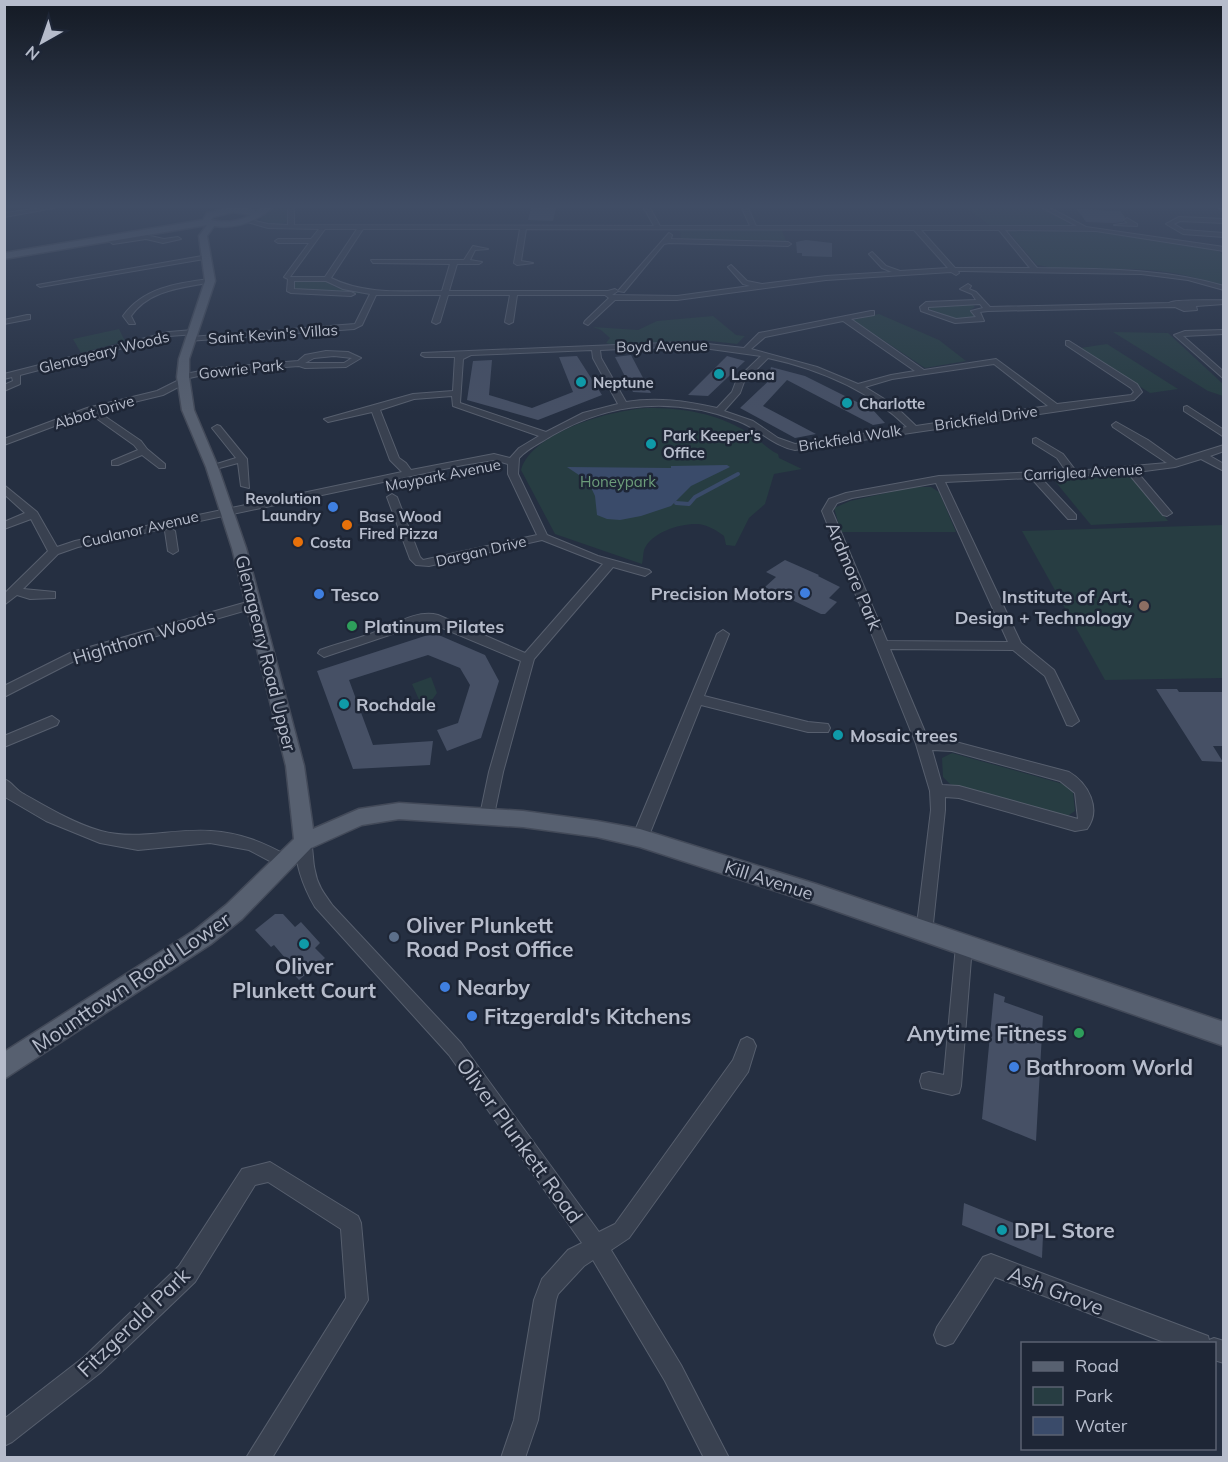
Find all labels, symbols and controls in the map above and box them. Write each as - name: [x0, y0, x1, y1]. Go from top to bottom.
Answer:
- north arrow: [12, 12, 72, 72]
- text: N: [21, 42, 43, 65]
- street label: Saint Kevin's Villas: [208, 320, 338, 348]
- street label: Glenageary Woods: [37, 327, 171, 377]
- street label: Boyd Avenue: [616, 336, 708, 356]
- street label: Gowrie Park: [198, 355, 285, 383]
- place label: Leona: [731, 365, 775, 384]
- marker: Leona: [712, 367, 726, 381]
- place label: Neptune: [593, 373, 654, 392]
- marker: Neptune: [574, 375, 588, 389]
- street label: Abbot Drive: [52, 391, 136, 433]
- place label: Charlotte: [859, 394, 925, 413]
- marker: Charlotte: [840, 396, 854, 410]
- street label: Brickfield Drive: [933, 401, 1039, 435]
- street label: Brickfield Walk: [797, 420, 903, 455]
- place label: Park Keeper's Office: [663, 426, 761, 462]
- marker: Park Keeper's Office: [644, 437, 658, 451]
- street label: Maypark Avenue: [384, 455, 502, 495]
- street label: Carriglea Avenue: [1023, 459, 1143, 485]
- park label: Honeypark: [580, 472, 656, 491]
- place label: Revolution Laundry: [245, 489, 322, 525]
- marker: Revolution Laundry: [326, 500, 340, 514]
- street label: Cualanor Avenue: [80, 506, 200, 552]
- place label: Base Wood Fired Pizza: [359, 507, 441, 543]
- marker: Base Wood Fired Pizza: [340, 518, 354, 532]
- street label: Ardmore Park: [821, 518, 887, 634]
- street label: Dargan Drive: [434, 531, 528, 571]
- place label: Costa: [310, 533, 351, 552]
- marker: Costa: [291, 535, 305, 549]
- street label: Glenageary Road Upper: [230, 553, 302, 754]
- place label: Precision Motors: [651, 582, 793, 605]
- place label: Tesco: [331, 583, 379, 606]
- place label: Institute of Art, Design + Technology: [955, 585, 1132, 629]
- marker: Precision Motors: [798, 586, 812, 600]
- marker: Tesco: [312, 587, 326, 601]
- marker: Institute of Art, Design + Technology: [1137, 599, 1151, 613]
- street label: Highthorn Woods: [70, 604, 218, 670]
- place label: Platinum Pilates: [364, 615, 504, 638]
- marker: Platinum Pilates: [345, 619, 359, 633]
- place label: Rochdale: [356, 693, 436, 716]
- marker: Rochdale: [337, 697, 351, 711]
- place label: Mosaic trees: [850, 724, 958, 747]
- marker: Mosaic trees: [831, 728, 845, 742]
- street label: Kill Avenue: [722, 855, 816, 905]
- street label: Mounttown Road Lower: [27, 906, 236, 1058]
- place label: Oliver Plunkett Road Post Office: [406, 912, 574, 962]
- marker: Oliver Plunkett Road Post Office: [387, 930, 401, 944]
- marker: Oliver Plunkett Court: [297, 937, 311, 951]
- place label: Oliver Plunkett Court: [232, 953, 376, 1003]
- place label: Nearby: [457, 974, 530, 1000]
- marker: Nearby: [438, 980, 452, 994]
- place label: Fitzgerald's Kitchens: [484, 1003, 691, 1029]
- marker: Fitzgerald's Kitchens: [465, 1009, 479, 1023]
- place label: Anytime Fitness: [907, 1020, 1067, 1046]
- marker: Anytime Fitness: [1072, 1026, 1086, 1040]
- street label: Oliver Plunkett Road: [451, 1052, 589, 1228]
- place label: Bathroom World: [1026, 1054, 1193, 1080]
- marker: Bathroom World: [1007, 1060, 1021, 1074]
- place label: DPL Store: [1014, 1217, 1115, 1243]
- marker: DPL Store: [995, 1223, 1009, 1237]
- street label: Ash Grove: [1004, 1260, 1108, 1320]
- street label: Fitzgerald Park: [71, 1262, 195, 1382]
- legend: [1021, 1342, 1216, 1450]
- text: Road: [1075, 1354, 1119, 1377]
- text: Park: [1075, 1384, 1114, 1407]
- text: Water: [1075, 1414, 1128, 1437]

